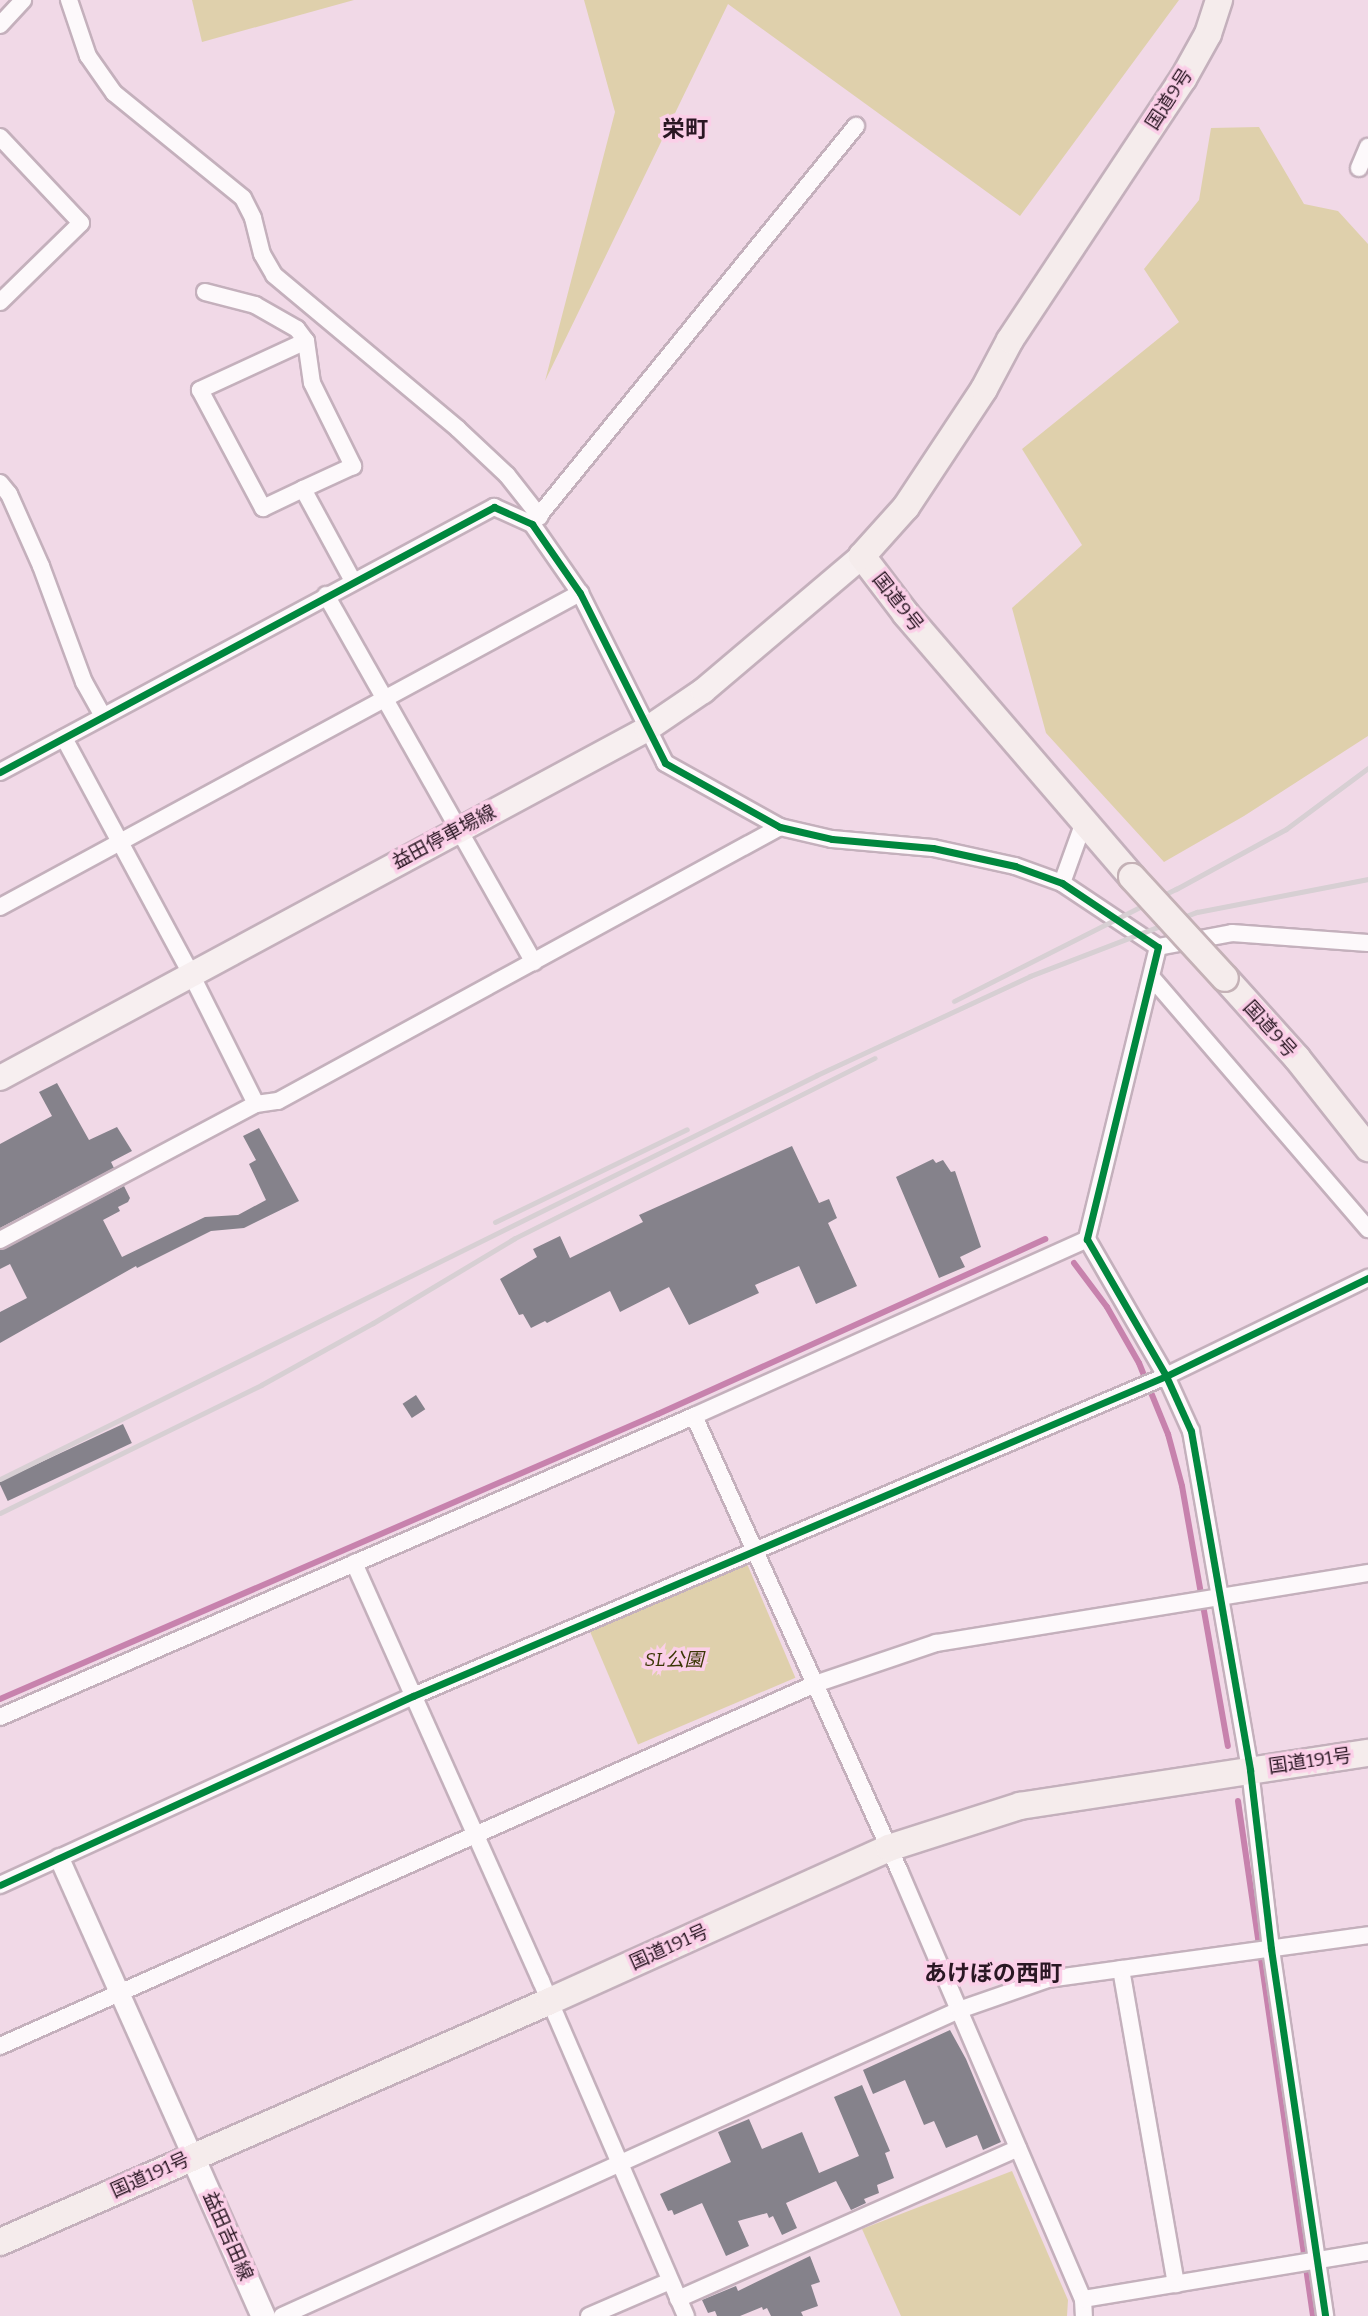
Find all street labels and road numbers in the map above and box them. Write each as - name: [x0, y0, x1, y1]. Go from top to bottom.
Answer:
- street label: 国道9号: [1141, 64, 1197, 134]
- street label: 国道9号: [868, 568, 928, 636]
- street label: 益田停車場線: [388, 800, 500, 874]
- street label: 国道9号: [1239, 996, 1301, 1062]
- street label: 国道191号: [1267, 1744, 1353, 1778]
- street label: 国道191号: [626, 1920, 712, 1974]
- street label: 国道191号: [107, 2148, 193, 2202]
- street label: 益田吉田線: [198, 2188, 258, 2284]

